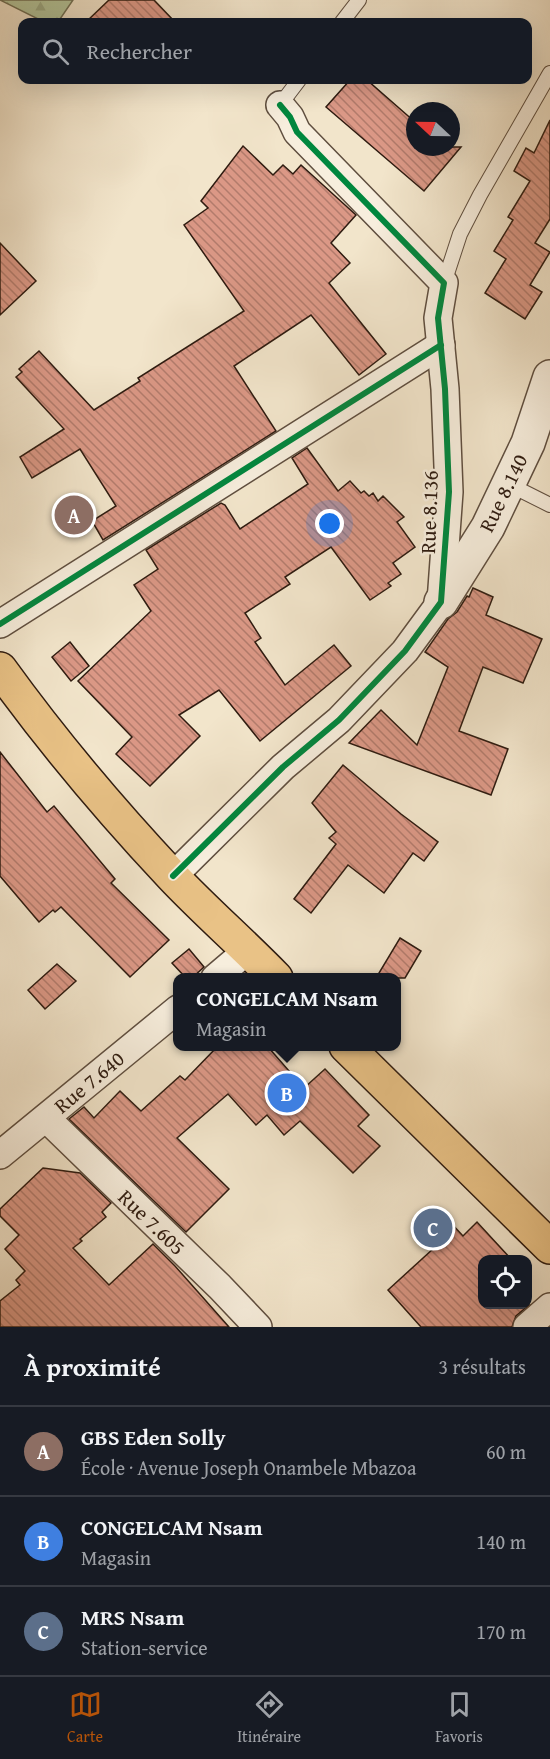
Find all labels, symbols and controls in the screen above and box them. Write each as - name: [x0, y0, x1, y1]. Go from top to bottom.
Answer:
- search box: [18, 18, 532, 84]
- icon: search: [39, 35, 72, 68]
- text: Rechercher: [87, 35, 192, 67]
- north arrow: [406, 102, 460, 156]
- street label: Rue 8.140: [471, 449, 535, 537]
- street label: Rue 8.136: [412, 470, 446, 554]
- pin: A: [54, 492, 94, 538]
- your location: [315, 509, 344, 538]
- popup: [173, 973, 401, 1051]
- text: CONGELCAM Nsam: [196, 982, 378, 1014]
- text: Magasin: [196, 1014, 266, 1043]
- street label: Rue 7.640: [47, 1043, 131, 1121]
- pin: B: [268, 1070, 306, 1116]
- street label: Rue 7.605: [111, 1182, 193, 1262]
- pin: C: [414, 1206, 452, 1250]
- map controls: [478, 1255, 532, 1309]
- button: locate: [478, 1255, 532, 1309]
- text: À proximité: [24, 1347, 161, 1386]
- text: 3 résultats: [438, 1352, 526, 1381]
- text: GBS Eden Solly: [81, 1421, 226, 1453]
- text: A: [37, 1437, 50, 1466]
- text: 60 m: [486, 1437, 526, 1466]
- text: École · Avenue Joseph Onambele Mbazoa: [81, 1453, 416, 1482]
- text: CONGELCAM Nsam: [81, 1511, 263, 1543]
- text: B: [37, 1527, 50, 1556]
- text: 140 m: [476, 1527, 526, 1556]
- text: Magasin: [81, 1543, 151, 1572]
- text: MRS Nsam: [81, 1601, 184, 1633]
- text: C: [38, 1617, 49, 1646]
- text: 170 m: [476, 1617, 526, 1646]
- text: Station-service: [81, 1633, 208, 1662]
- tab: Carte: [67, 1688, 103, 1748]
- tab: Itinéraire: [237, 1688, 301, 1748]
- tab: Favoris: [435, 1688, 483, 1748]

